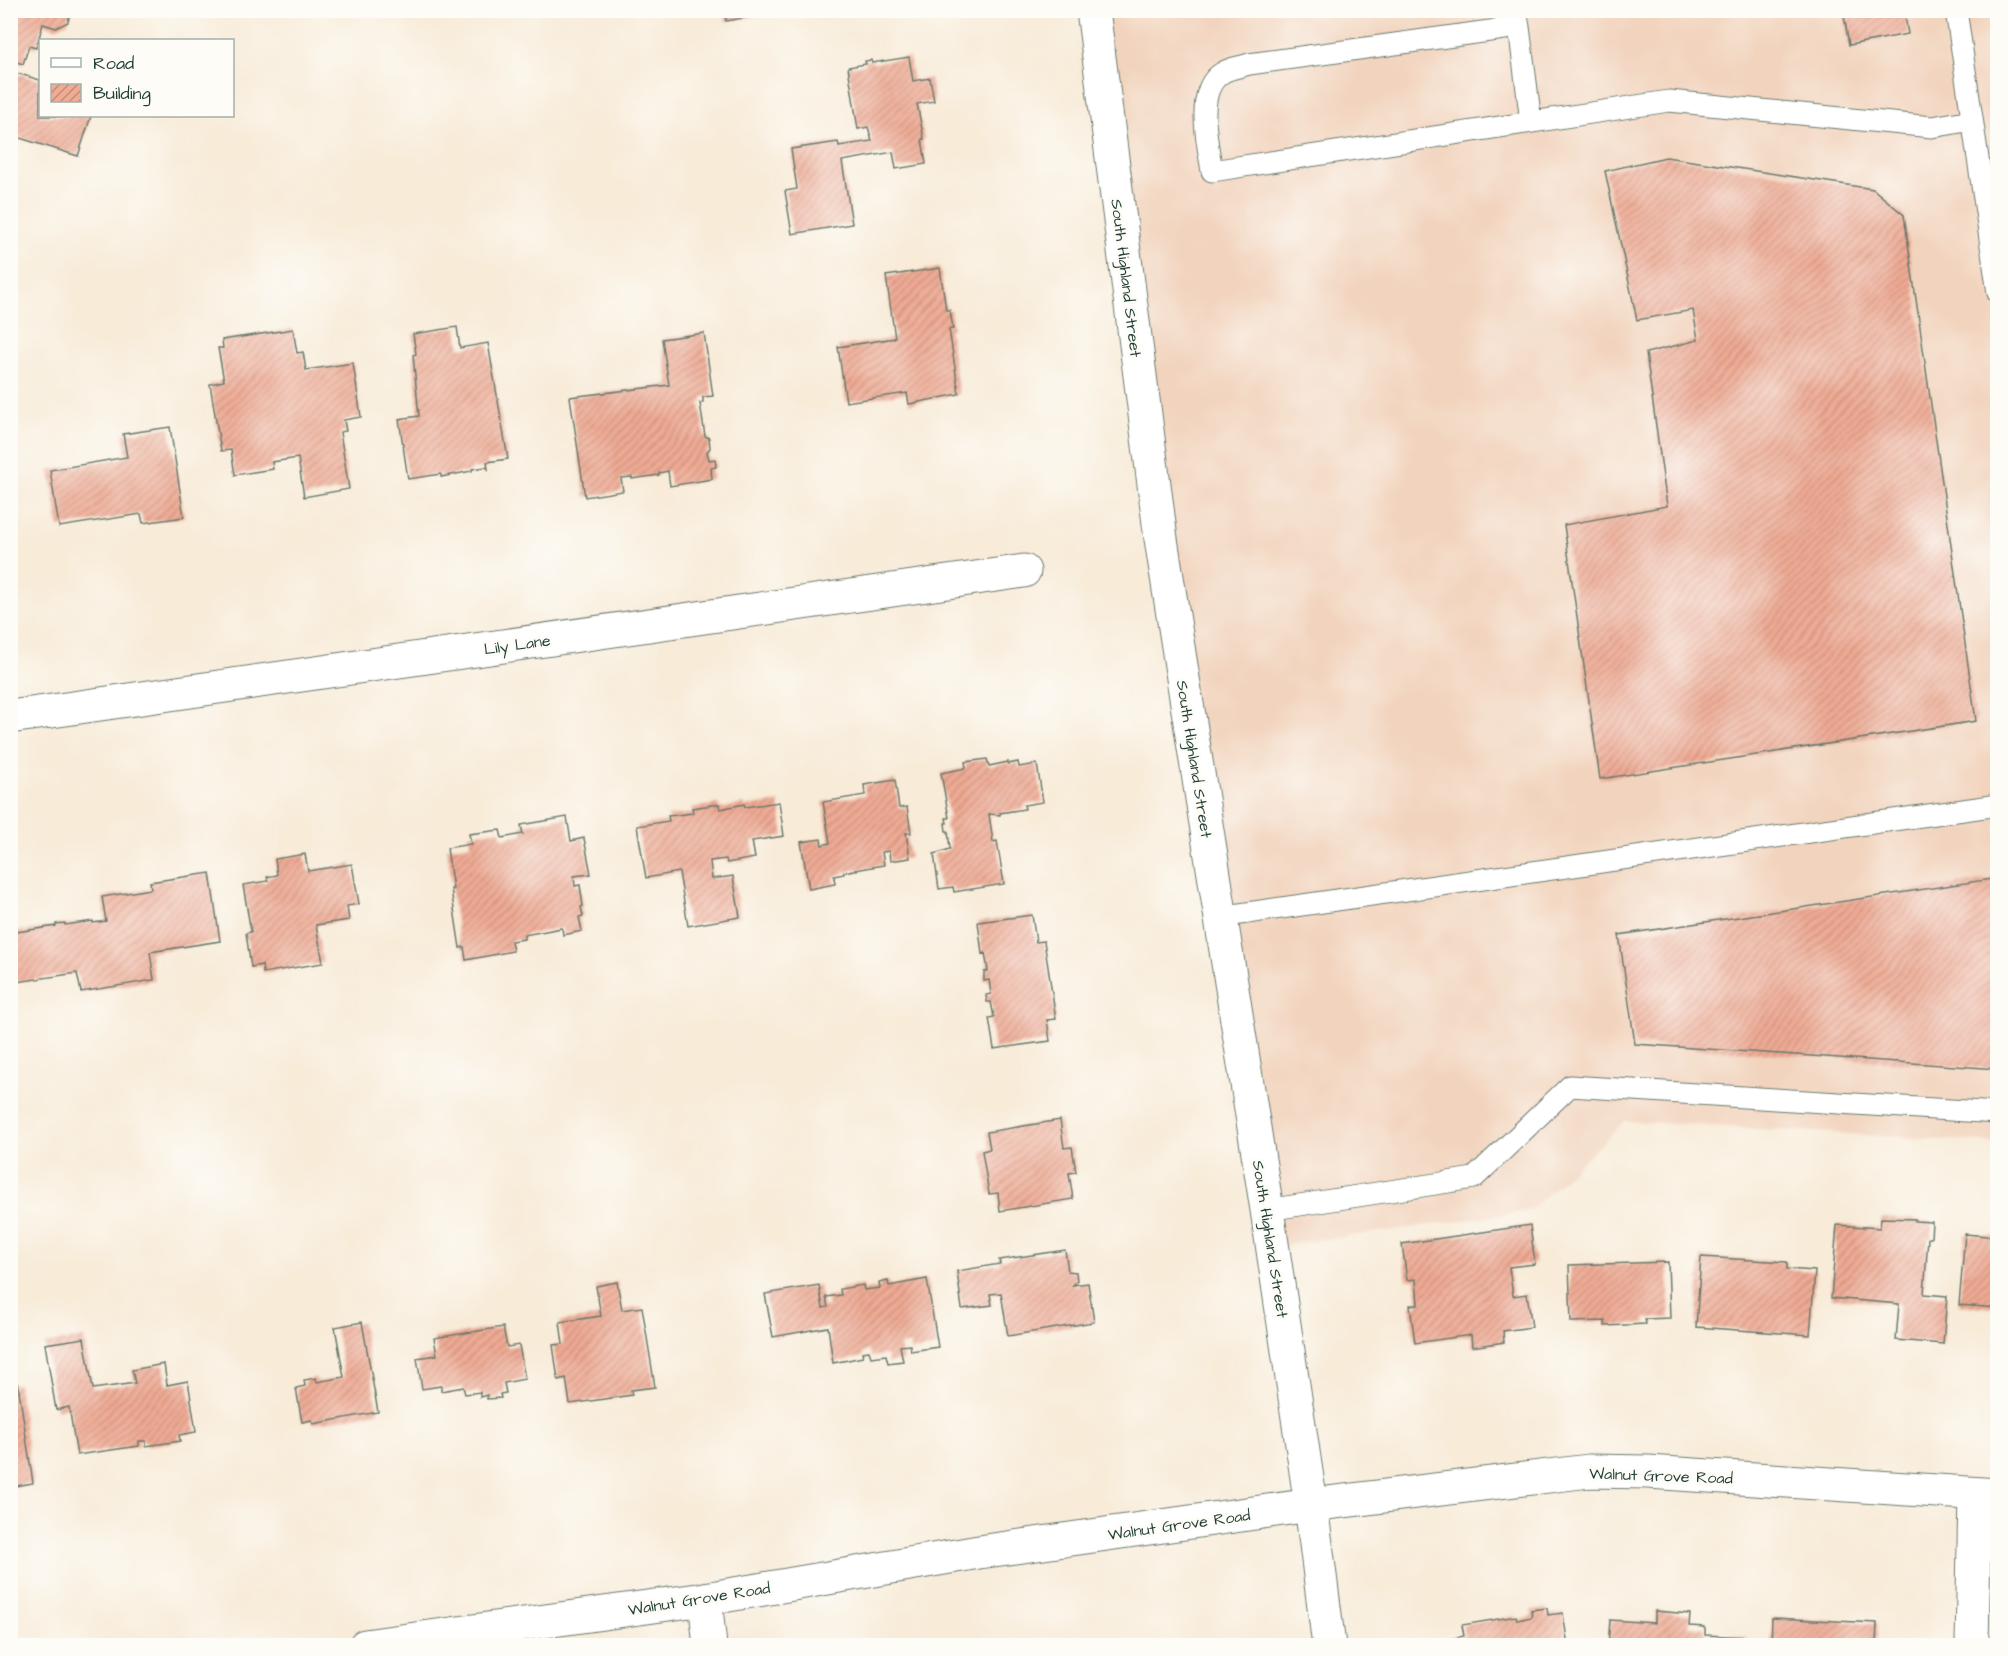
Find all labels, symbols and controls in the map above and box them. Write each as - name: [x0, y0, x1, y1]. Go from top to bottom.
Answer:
- legend: [39, 39, 234, 117]
- text: Road: [93, 51, 134, 76]
- text: Building: [93, 81, 151, 107]
- street label: South Highland Street: [1104, 198, 1147, 359]
- street label: Lily Lane: [482, 629, 552, 662]
- street label: South Highland Street: [1170, 679, 1217, 840]
- street label: South Highland Street: [1246, 1159, 1293, 1320]
- street label: Walnut Grove Road: [1589, 1462, 1733, 1490]
- street label: Walnut Grove Road: [1106, 1504, 1252, 1546]
- street label: Walnut Grove Road: [626, 1577, 772, 1621]

